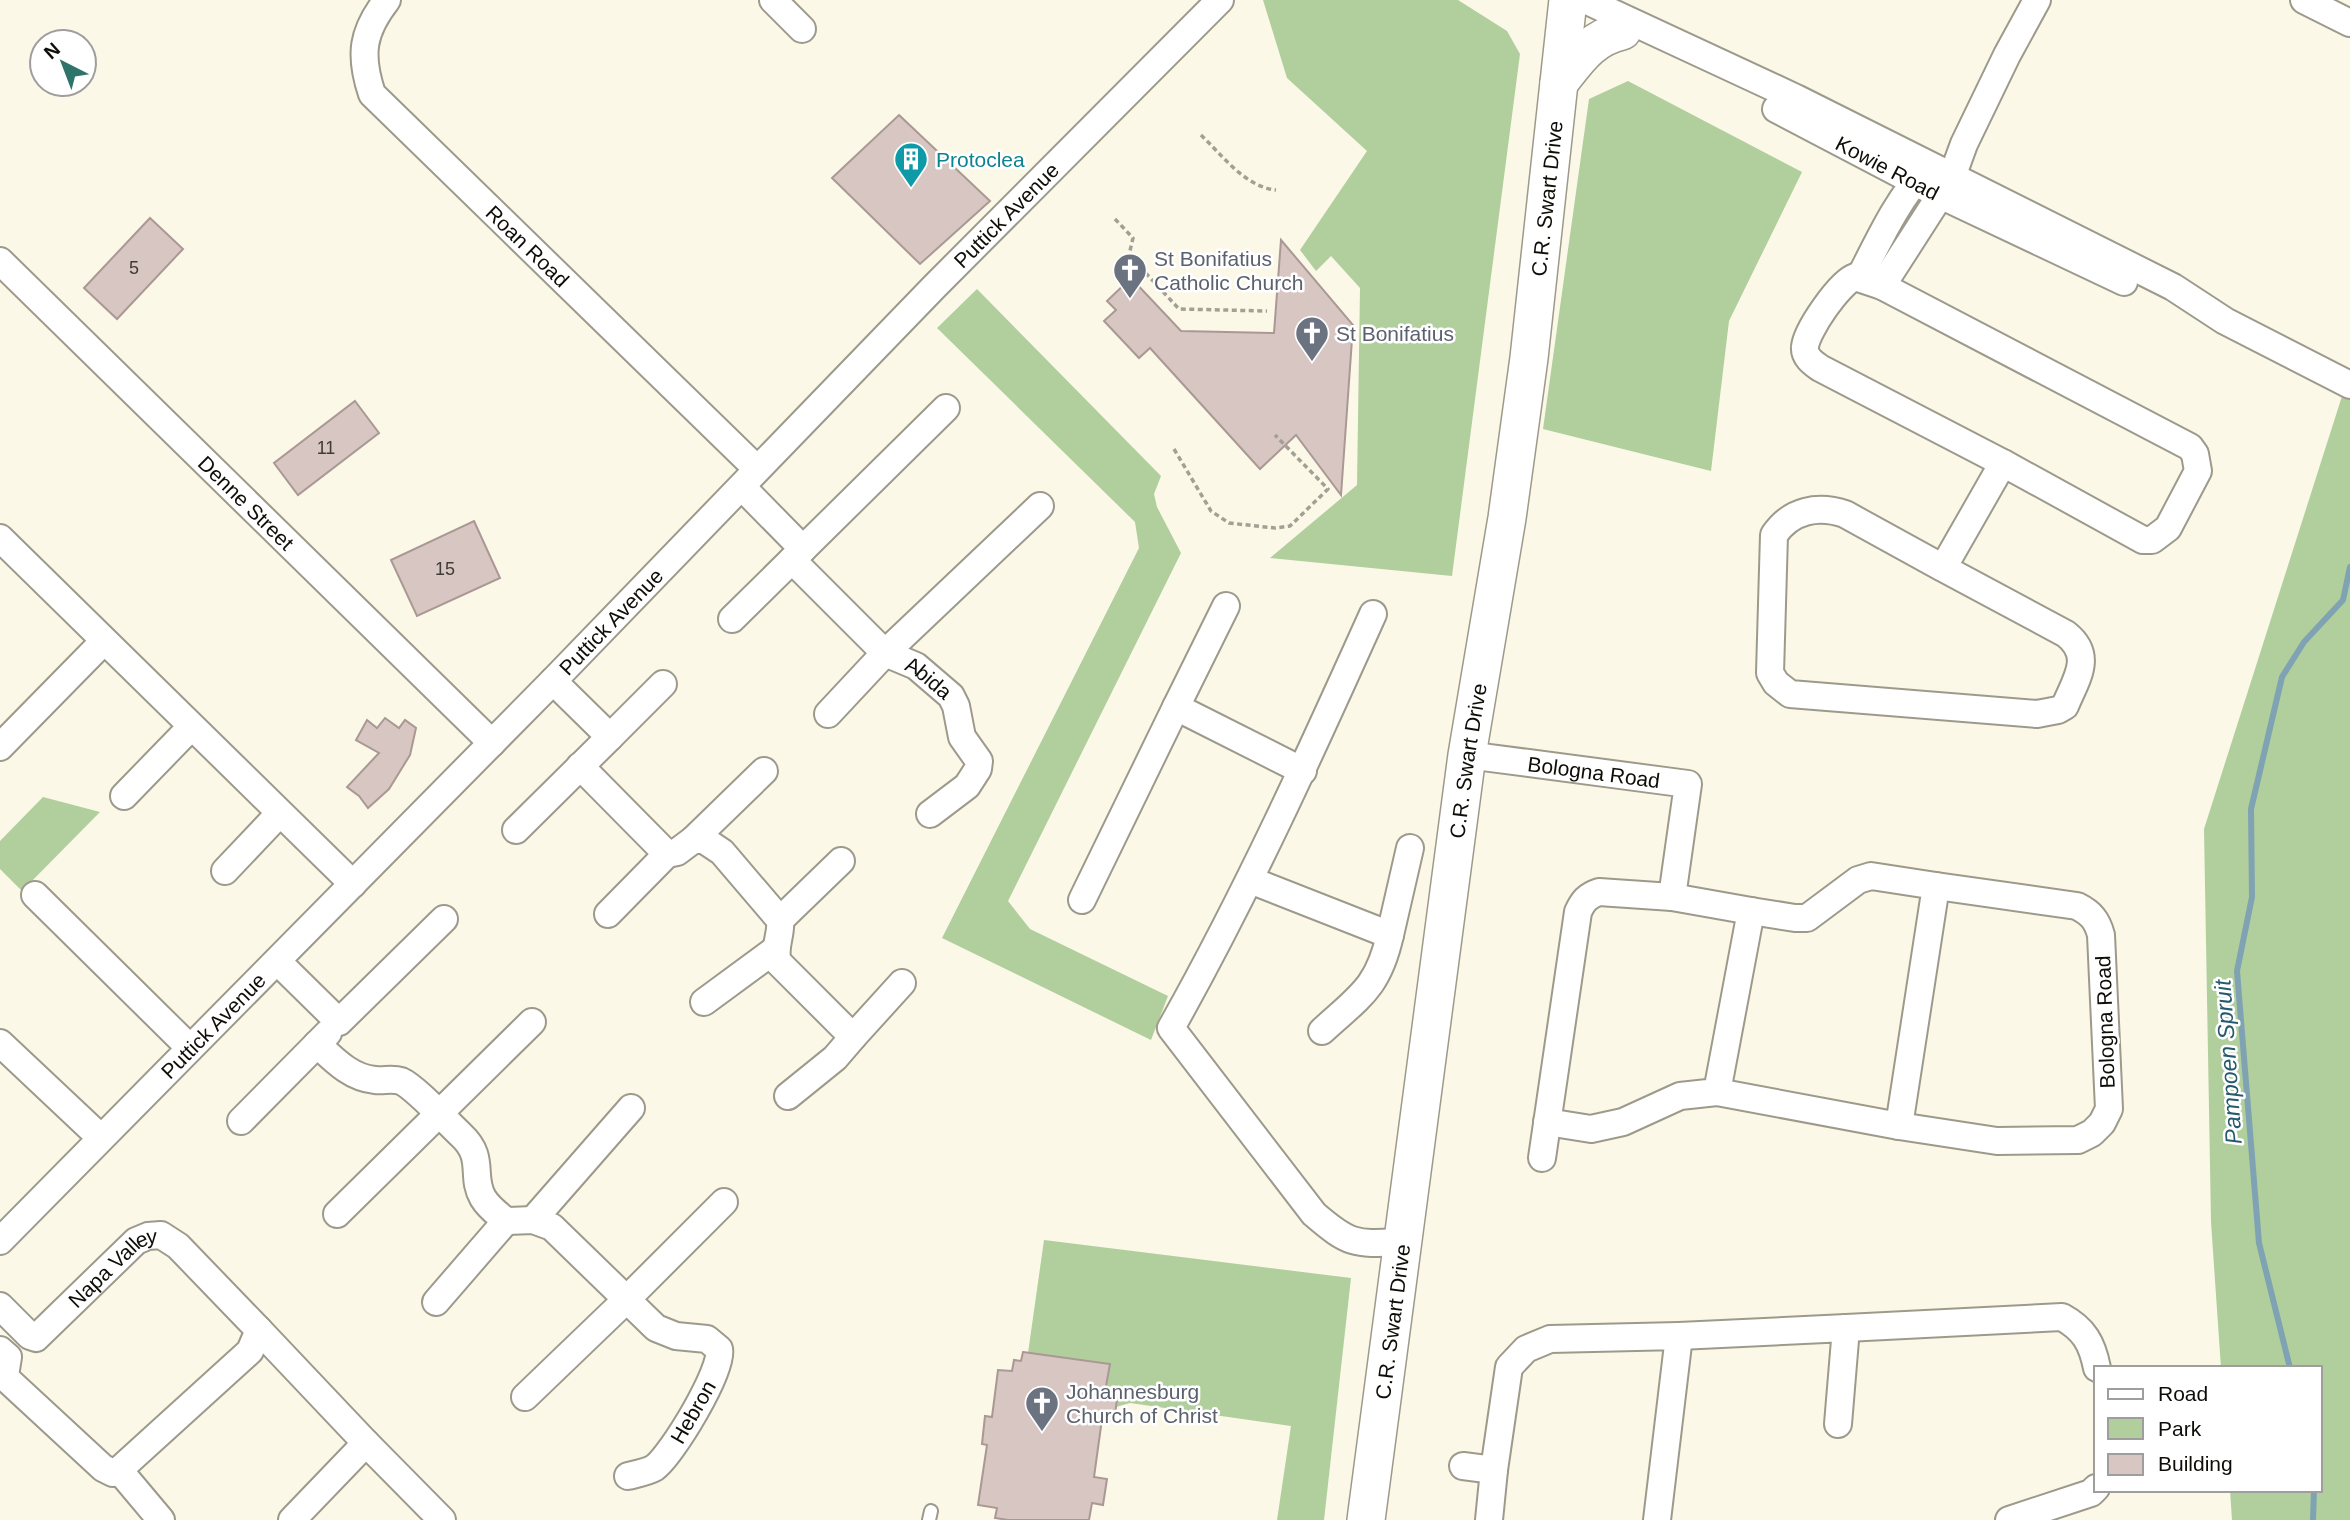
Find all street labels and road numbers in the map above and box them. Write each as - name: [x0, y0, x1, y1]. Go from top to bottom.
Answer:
- street label: C.R. Swart Drive: [1526, 119, 1566, 277]
- street label: Kowie Road: [1832, 131, 1943, 204]
- street label: Puttick Avenue: [949, 158, 1063, 272]
- street label: Roan Road: [482, 200, 574, 291]
- street label: Denne Street: [194, 451, 299, 554]
- street label: Puttick Avenue: [554, 564, 667, 679]
- street label: Abida: [902, 652, 957, 703]
- street label: C.R. Swart Drive: [1445, 682, 1490, 840]
- street label: Bologna Road: [1526, 752, 1661, 792]
- street label: Bologna Road: [2091, 955, 2119, 1089]
- street label: Puttick Avenue: [156, 968, 270, 1083]
- street label: Napa Valley: [63, 1224, 158, 1312]
- street label: C.R. Swart Drive: [1371, 1243, 1414, 1401]
- street label: Hebron: [666, 1376, 720, 1448]

